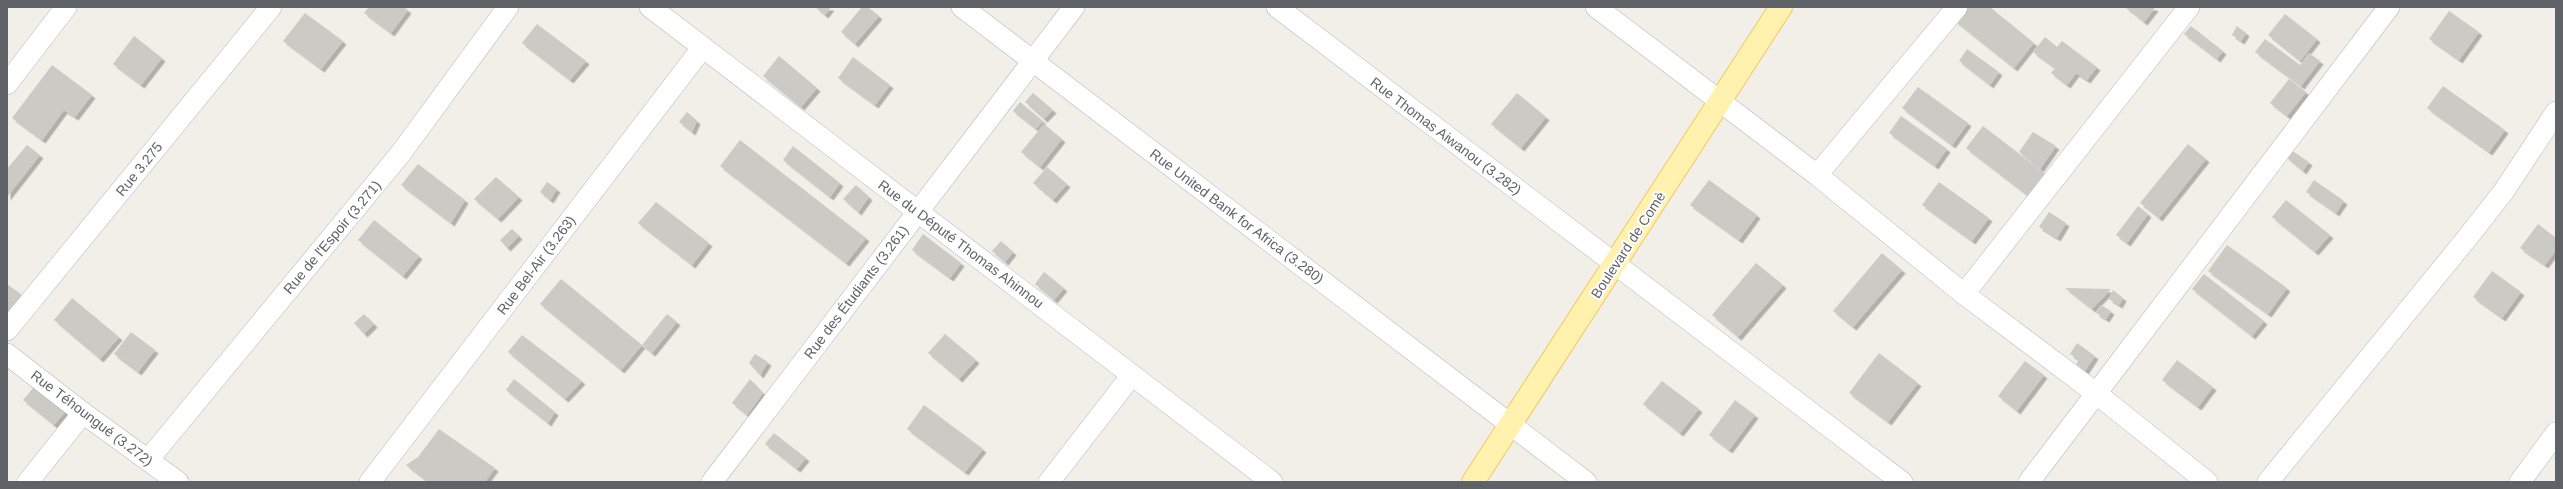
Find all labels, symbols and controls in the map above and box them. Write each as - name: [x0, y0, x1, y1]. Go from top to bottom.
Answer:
- street label: Rue Thomas Aiwanou (3.282): [1367, 74, 1525, 198]
- street label: Rue 3.275: [112, 139, 166, 199]
- street label: Rue United Bank for Africa (3.280): [1147, 145, 1327, 287]
- street label: Rue de l'Espoir (3.271): [280, 177, 384, 297]
- street label: Rue du Député Thomas Ahinnou: [875, 177, 1047, 311]
- street label: Boulevard de Comè: [1588, 189, 1669, 301]
- street label: Rue Bel-Air (3.263): [494, 212, 578, 318]
- street label: Rue des Étudiants (3.261): [801, 222, 911, 362]
- street label: Rue Téhoungué (3.272): [28, 367, 156, 469]

